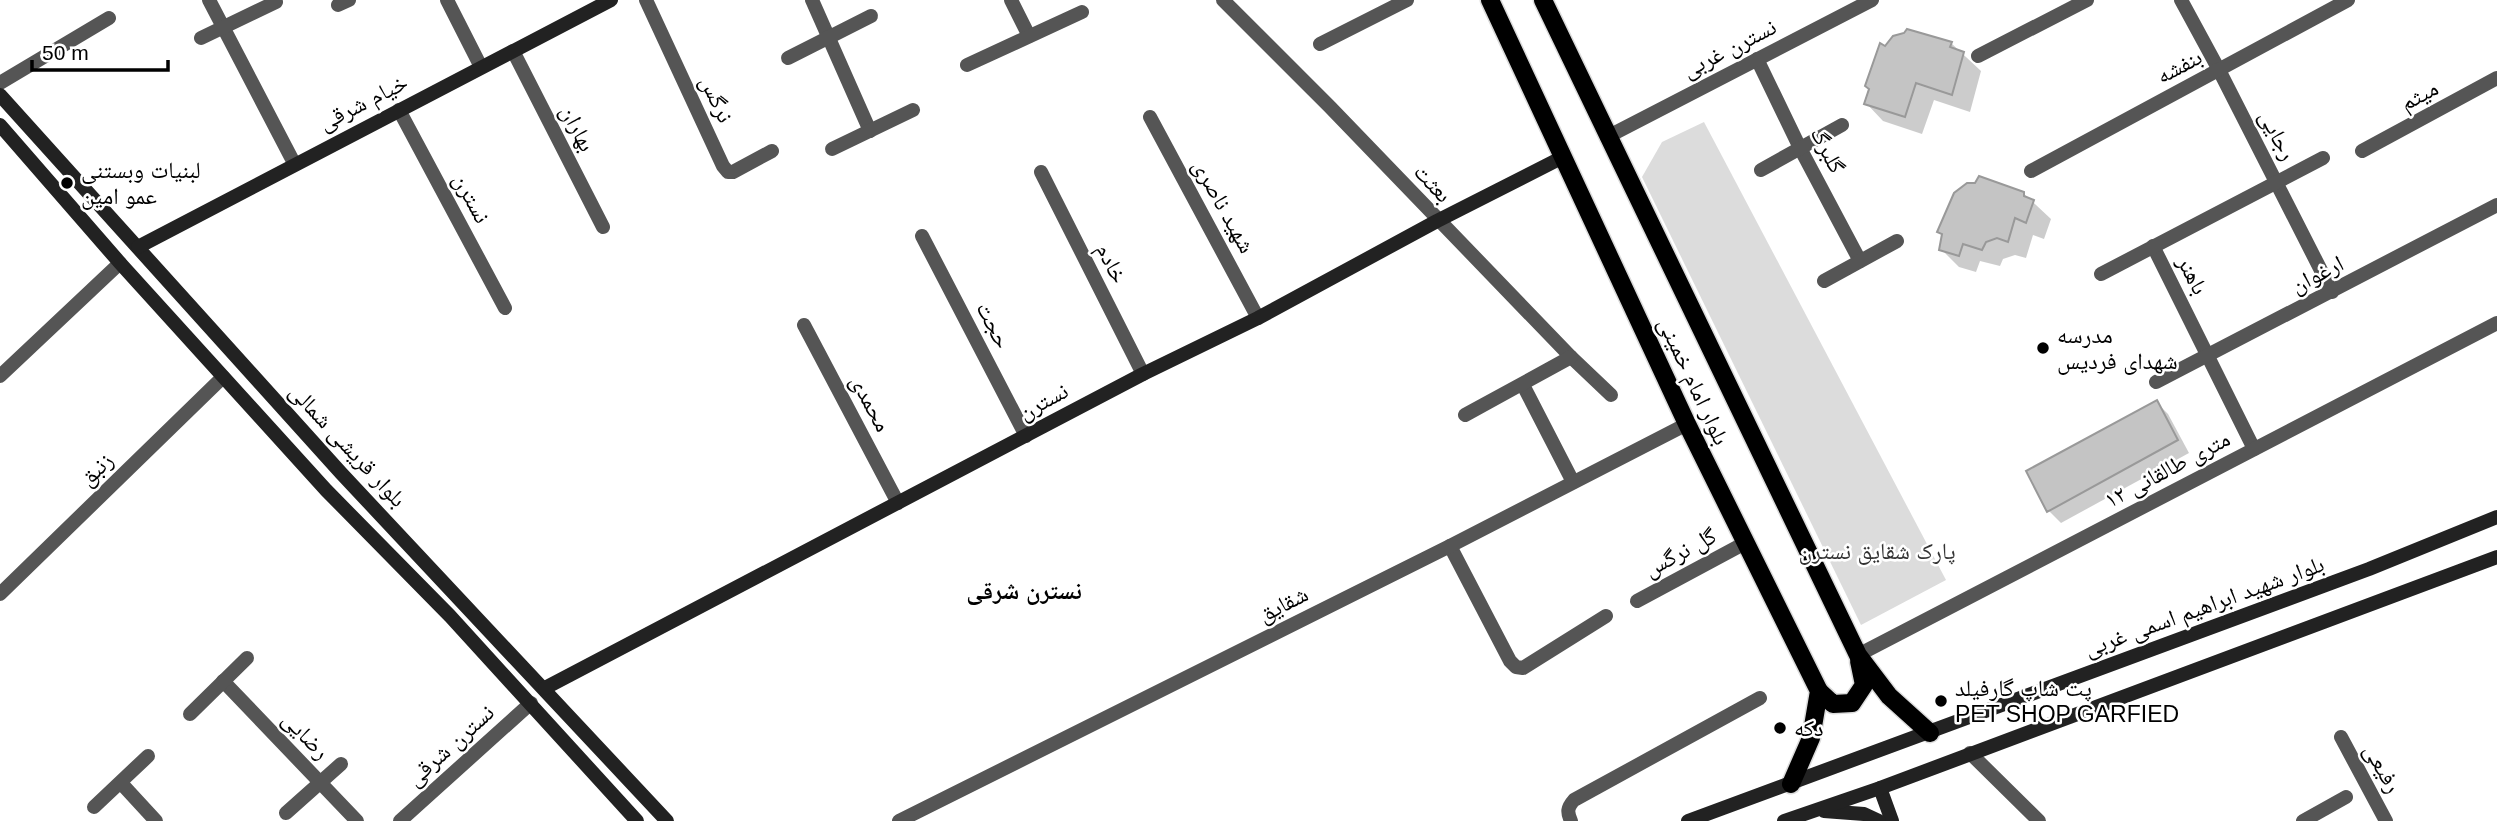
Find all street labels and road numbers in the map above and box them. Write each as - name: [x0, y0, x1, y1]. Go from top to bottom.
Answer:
- street label: نسترن غربی: [1678, 13, 1781, 84]
- street label: بنفشه: [2152, 43, 2206, 89]
- street label: خیام شرقی: [314, 69, 413, 138]
- street label: نرگس: [694, 71, 739, 127]
- street label: میثم: [2396, 74, 2444, 118]
- street label: بهاران: [554, 100, 601, 156]
- street label: رجایی: [2253, 105, 2302, 165]
- street label: گلبرگ: [1805, 123, 1851, 178]
- street label: شهید ناصری: [1187, 155, 1260, 258]
- street label: بعثت: [1408, 158, 1457, 208]
- street label: نسترن: [447, 169, 496, 228]
- street label: خادم: [1088, 239, 1133, 289]
- street label: باهنر: [2171, 250, 2214, 299]
- street label: ارغوان: [2286, 250, 2348, 299]
- street label: حجت: [971, 297, 1017, 353]
- street label: بلوار امام خمینی: [1650, 313, 1735, 450]
- street label: محمدی: [844, 370, 897, 436]
- street label: نسترن: [1014, 377, 1073, 426]
- street label: بلوار قریشی شمالی: [284, 378, 412, 513]
- street label: ۱۲ متری طالقانی: [2100, 425, 2235, 514]
- street label: زنبق: [74, 447, 119, 492]
- street label: گل نرگس: [1639, 522, 1721, 583]
- street label: بلوار شهید ابراهیم اسمی غربی: [2081, 550, 2329, 664]
- street label: شقایق: [1254, 580, 1313, 628]
- street label: نسترن شرقی: [401, 699, 500, 792]
- street label: رضایی: [276, 706, 335, 765]
- street label: رفیعی: [2358, 739, 2407, 798]

